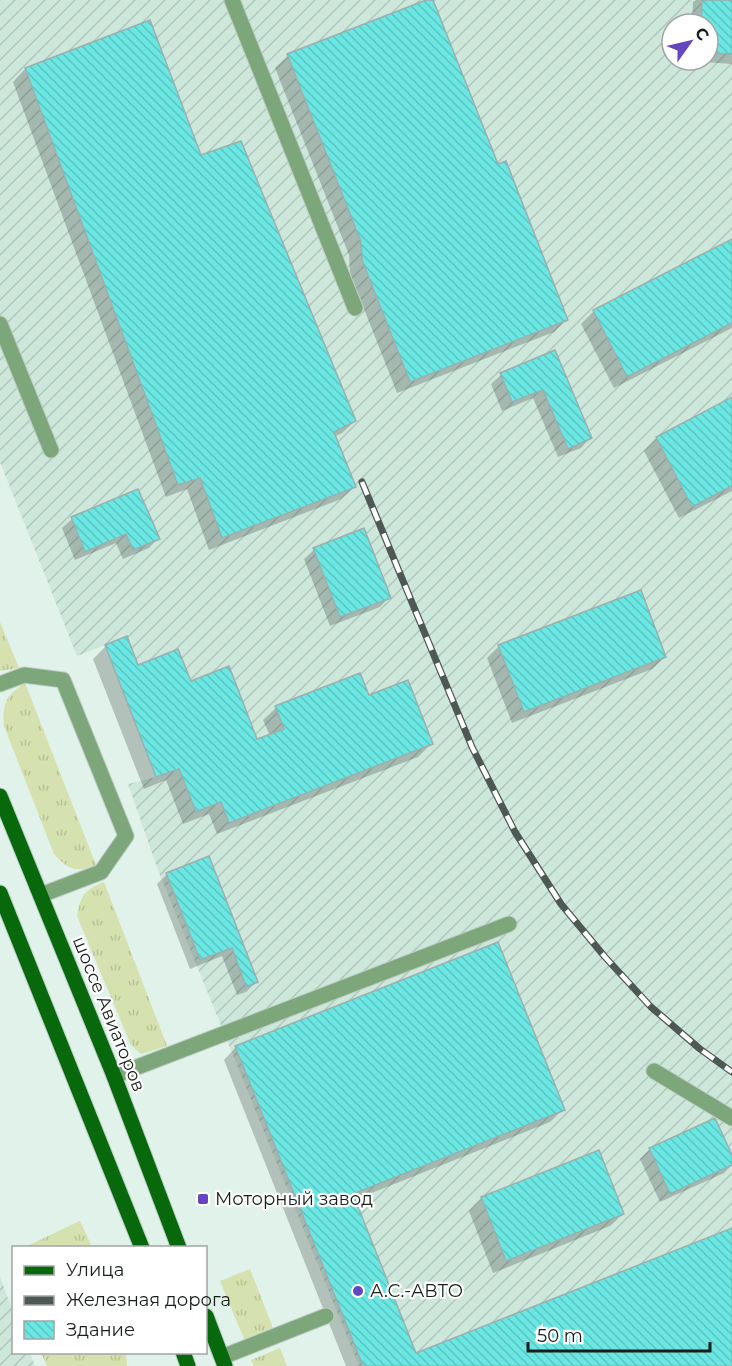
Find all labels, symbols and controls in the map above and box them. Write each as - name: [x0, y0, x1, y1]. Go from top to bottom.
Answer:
- north arrow: [660, 12, 720, 72]
- text: С: [691, 24, 713, 44]
- street label: шоссе Авиаторов: [68, 933, 150, 1095]
- place label: Моторный завод: [215, 1188, 373, 1210]
- marker: Моторный завод: [196, 1192, 210, 1206]
- legend: [12, 1246, 207, 1354]
- text: Улица: [66, 1259, 124, 1281]
- place label: А.С.-АВТО: [370, 1280, 463, 1302]
- marker: А.С.-АВТО: [351, 1284, 365, 1298]
- text: Железная дорога: [66, 1289, 231, 1311]
- scale bar: [528, 1315, 710, 1353]
- text: Здание: [66, 1319, 135, 1341]
- text: 50 m: [537, 1325, 583, 1347]

